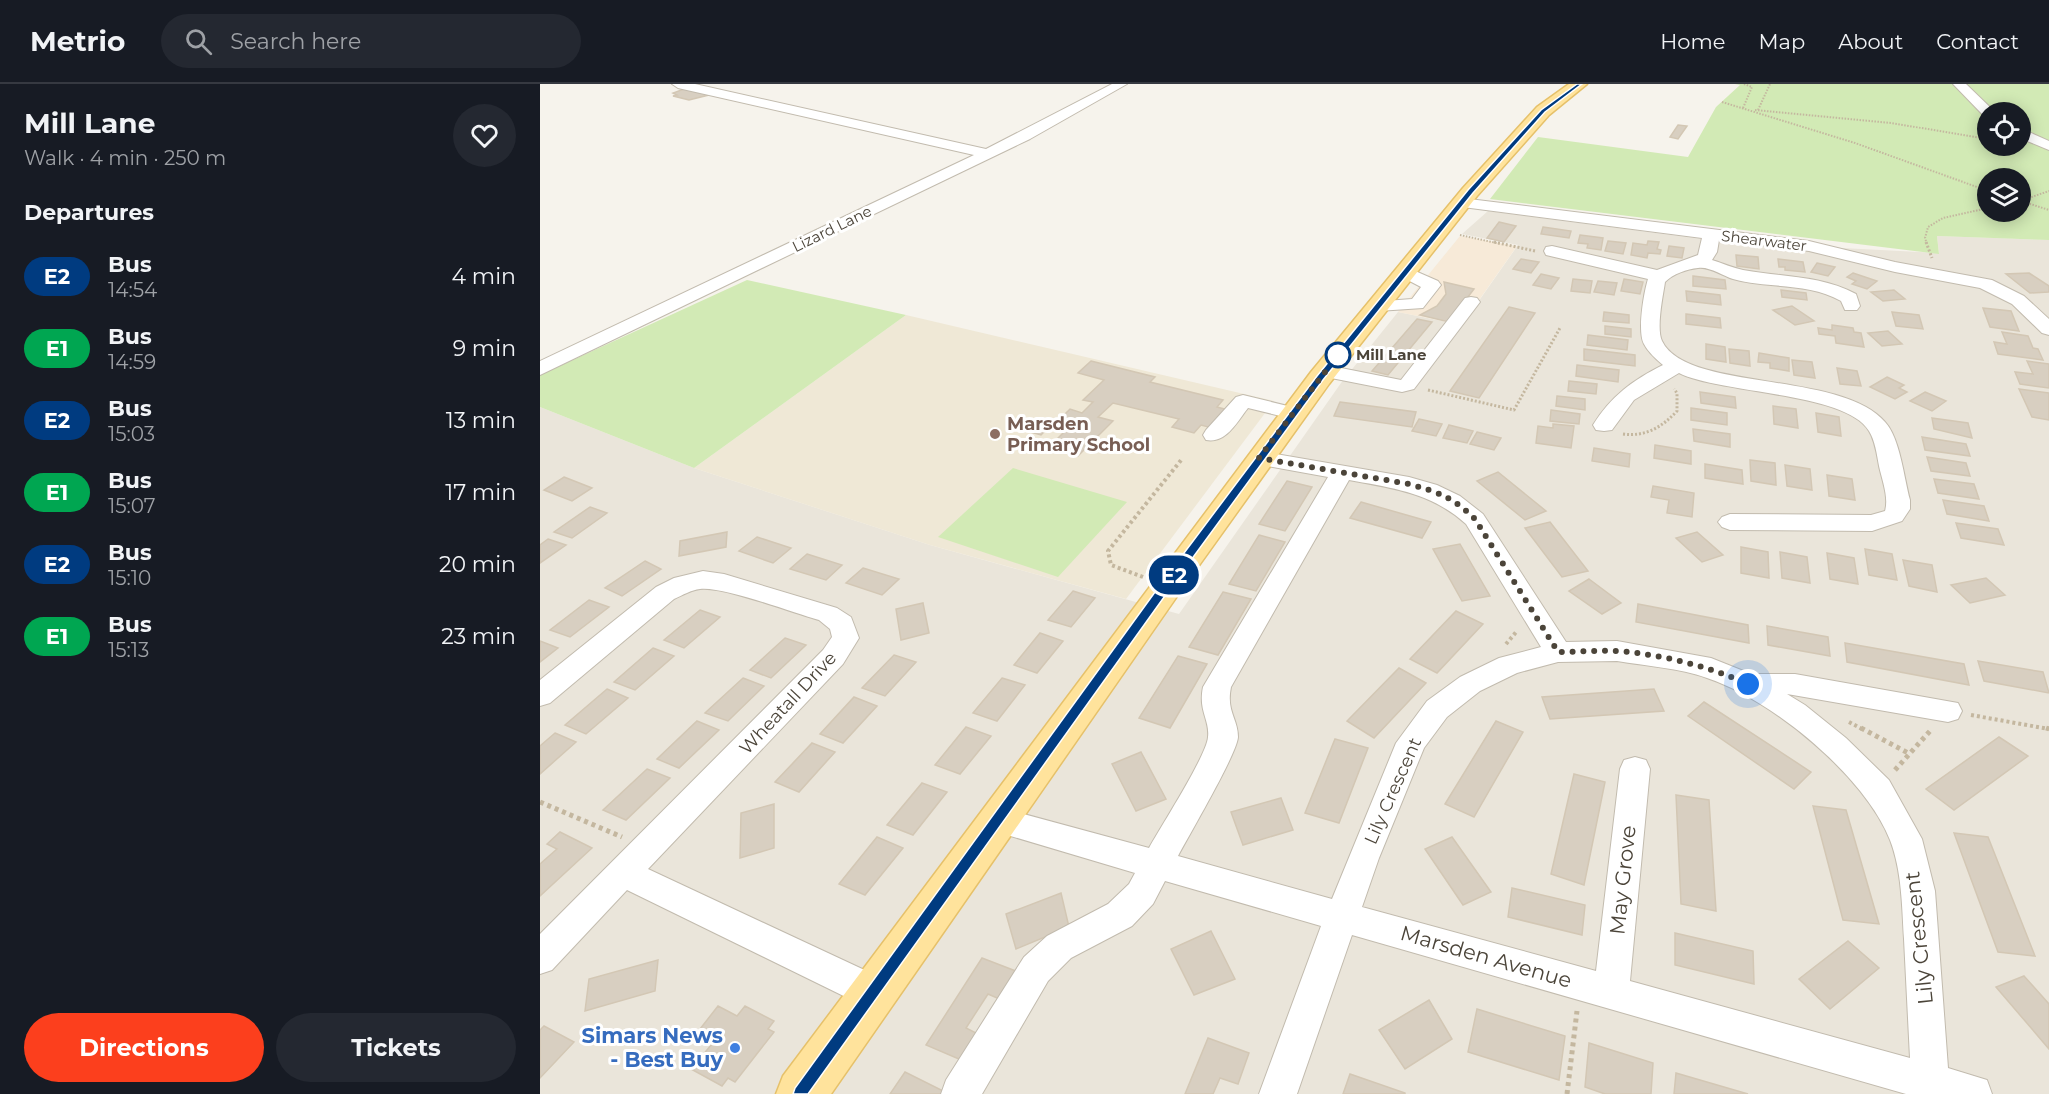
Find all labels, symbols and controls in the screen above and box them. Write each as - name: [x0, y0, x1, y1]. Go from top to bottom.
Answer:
- search box: [161, 14, 581, 68]
- text: Metrio: [30, 24, 125, 58]
- icon: search: [182, 25, 215, 58]
- text: Search here: [230, 28, 361, 55]
- text: Home: [1660, 29, 1725, 54]
- text: Map: [1758, 29, 1805, 54]
- text: About: [1838, 29, 1903, 54]
- text: Contact: [1936, 29, 2019, 54]
- map controls: [1977, 102, 2031, 222]
- button: locate: [1977, 102, 2031, 156]
- button: heart: [453, 104, 516, 167]
- text: Mill Lane: [24, 106, 155, 140]
- text: Walk · 4 min · 250 m: [24, 146, 226, 170]
- button: layers: [1977, 168, 2031, 222]
- text: Departures: [24, 199, 154, 226]
- street label: Lizard Lane: [789, 201, 875, 256]
- street label: Shearwater: [1720, 226, 1808, 255]
- text: Bus: [108, 251, 152, 278]
- text: 4 min: [452, 263, 516, 290]
- text: E2: [44, 264, 70, 289]
- text: 14:54: [108, 278, 157, 302]
- text: Bus: [108, 323, 152, 350]
- text: 9 min: [453, 335, 516, 362]
- text: E1: [46, 336, 68, 361]
- marker: Mill Lane: [1325, 342, 1351, 368]
- place label: Mill Lane: [1356, 345, 1426, 364]
- text: 14:59: [108, 350, 156, 374]
- text: Bus: [108, 395, 152, 422]
- text: 13 min: [446, 407, 516, 434]
- text: E2: [44, 408, 70, 433]
- place label: Marsden Primary School: [1007, 413, 1150, 456]
- text: 15:03: [108, 422, 155, 446]
- marker: Marsden Primary School: [988, 427, 1002, 441]
- text: Bus: [108, 467, 152, 494]
- text: 17 min: [445, 479, 516, 506]
- text: E1: [46, 480, 68, 505]
- text: 15:07: [108, 494, 156, 518]
- text: Bus: [108, 539, 152, 566]
- text: 20 min: [439, 551, 516, 578]
- text: E2: [44, 552, 70, 577]
- line badge: E2: [1147, 556, 1201, 594]
- text: E2: [1161, 563, 1187, 588]
- text: 15:10: [108, 566, 151, 590]
- text: Bus: [108, 611, 152, 638]
- text: 23 min: [441, 623, 516, 650]
- text: E1: [46, 624, 68, 649]
- text: 15:13: [108, 638, 149, 662]
- street label: Wheatall Drive: [735, 647, 841, 759]
- your location: [1733, 669, 1763, 699]
- street label: Lily Crescent: [1360, 734, 1426, 848]
- street label: May Grove: [1604, 824, 1641, 936]
- street label: Lily Crescent: [1899, 870, 1938, 1006]
- street label: Marsden Avenue: [1398, 920, 1575, 993]
- button: Directions: [24, 1013, 264, 1082]
- button: Tickets: [276, 1013, 516, 1082]
- place label: Simars News - Best Buy: [581, 1023, 723, 1072]
- marker: Simars News - Best Buy: [728, 1041, 742, 1055]

